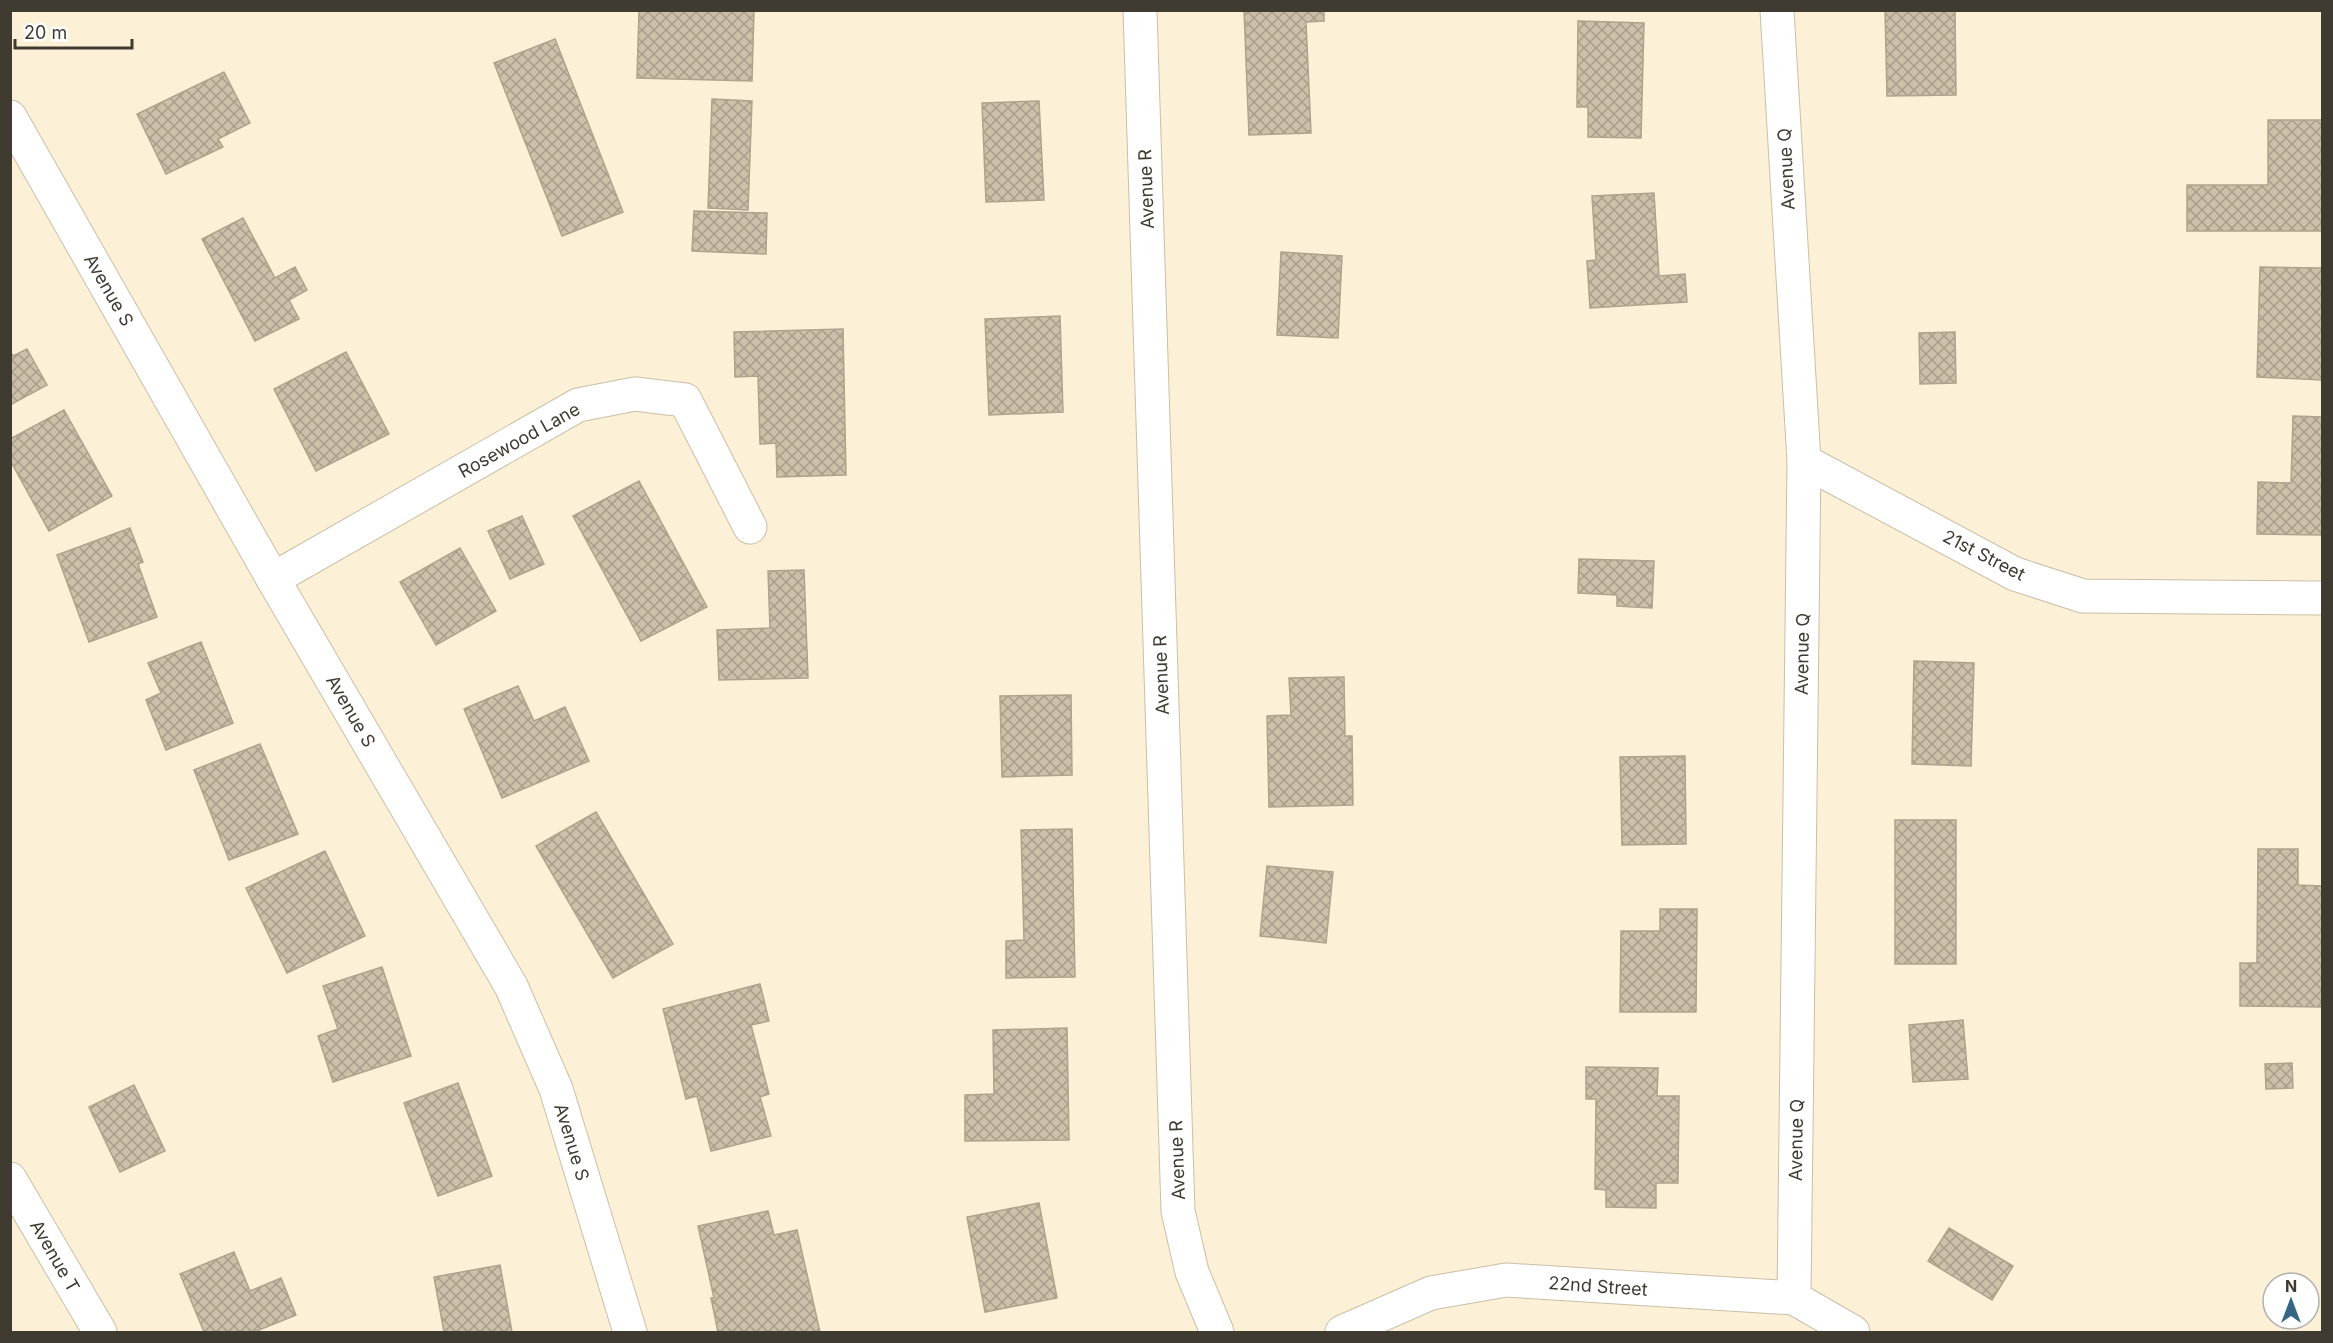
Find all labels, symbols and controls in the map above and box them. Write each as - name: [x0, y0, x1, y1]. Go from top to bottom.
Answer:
- scale bar: [15, 12, 132, 50]
- text: 20 m: [24, 22, 67, 43]
- street label: Avenue Q: [1773, 127, 1799, 211]
- street label: Avenue R: [1134, 148, 1158, 229]
- street label: Avenue S: [80, 250, 138, 330]
- street label: Rosewood Lane: [455, 398, 583, 482]
- street label: 21st Street: [1939, 525, 2029, 585]
- street label: Avenue Q: [1791, 613, 1813, 695]
- street label: Avenue R: [1149, 634, 1173, 715]
- street label: Avenue S: [322, 671, 380, 751]
- street label: Avenue Q: [1785, 1099, 1807, 1181]
- street label: Avenue S: [550, 1101, 594, 1183]
- street label: Avenue R: [1165, 1119, 1189, 1200]
- street label: Avenue T: [26, 1216, 84, 1296]
- north arrow: [2261, 1271, 2321, 1331]
- street label: 22nd Street: [1548, 1272, 1648, 1300]
- text: N: [2285, 1276, 2297, 1296]

